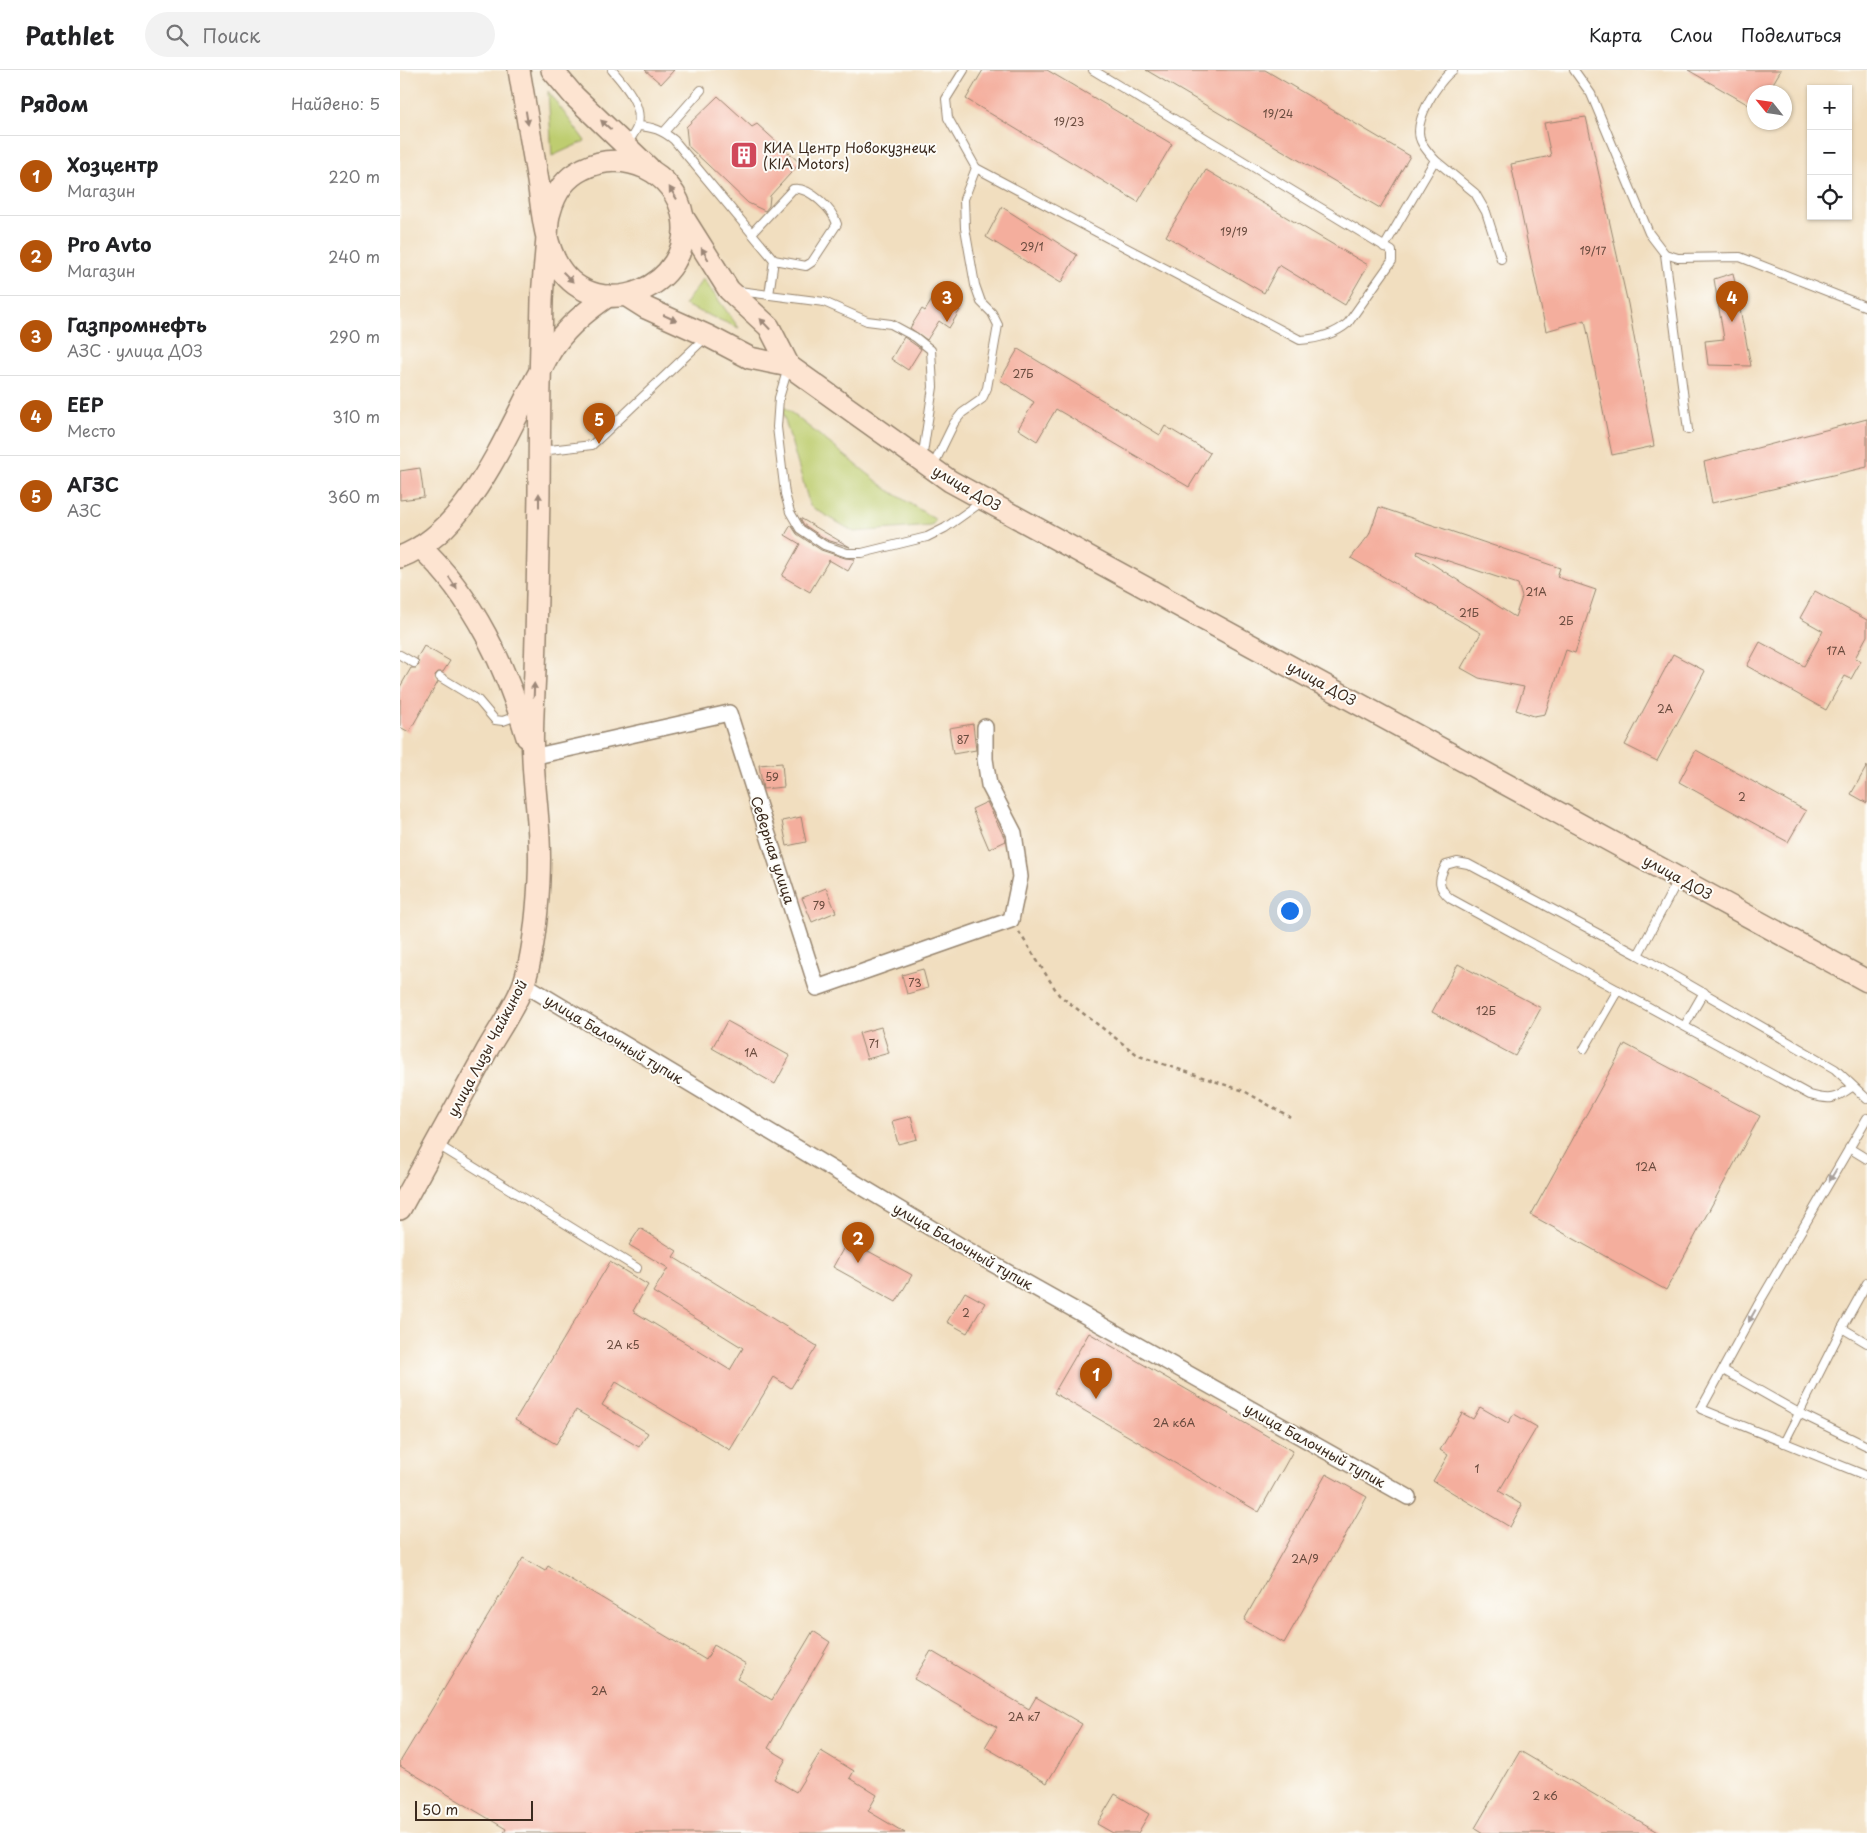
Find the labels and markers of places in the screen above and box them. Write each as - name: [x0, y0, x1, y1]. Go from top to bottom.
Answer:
- place label: КИА Центр Новокузнецк (KIA Motors): [763, 137, 937, 174]
- building icon: КИА Центр Новокузнецк (KIA Motors): [729, 140, 759, 170]
- pin: 3: [931, 281, 963, 322]
- pin: 4: [1716, 281, 1748, 322]
- pin: 5: [583, 403, 615, 444]
- pin: 2: [842, 1222, 874, 1263]
- pin: 1: [1080, 1358, 1112, 1399]

